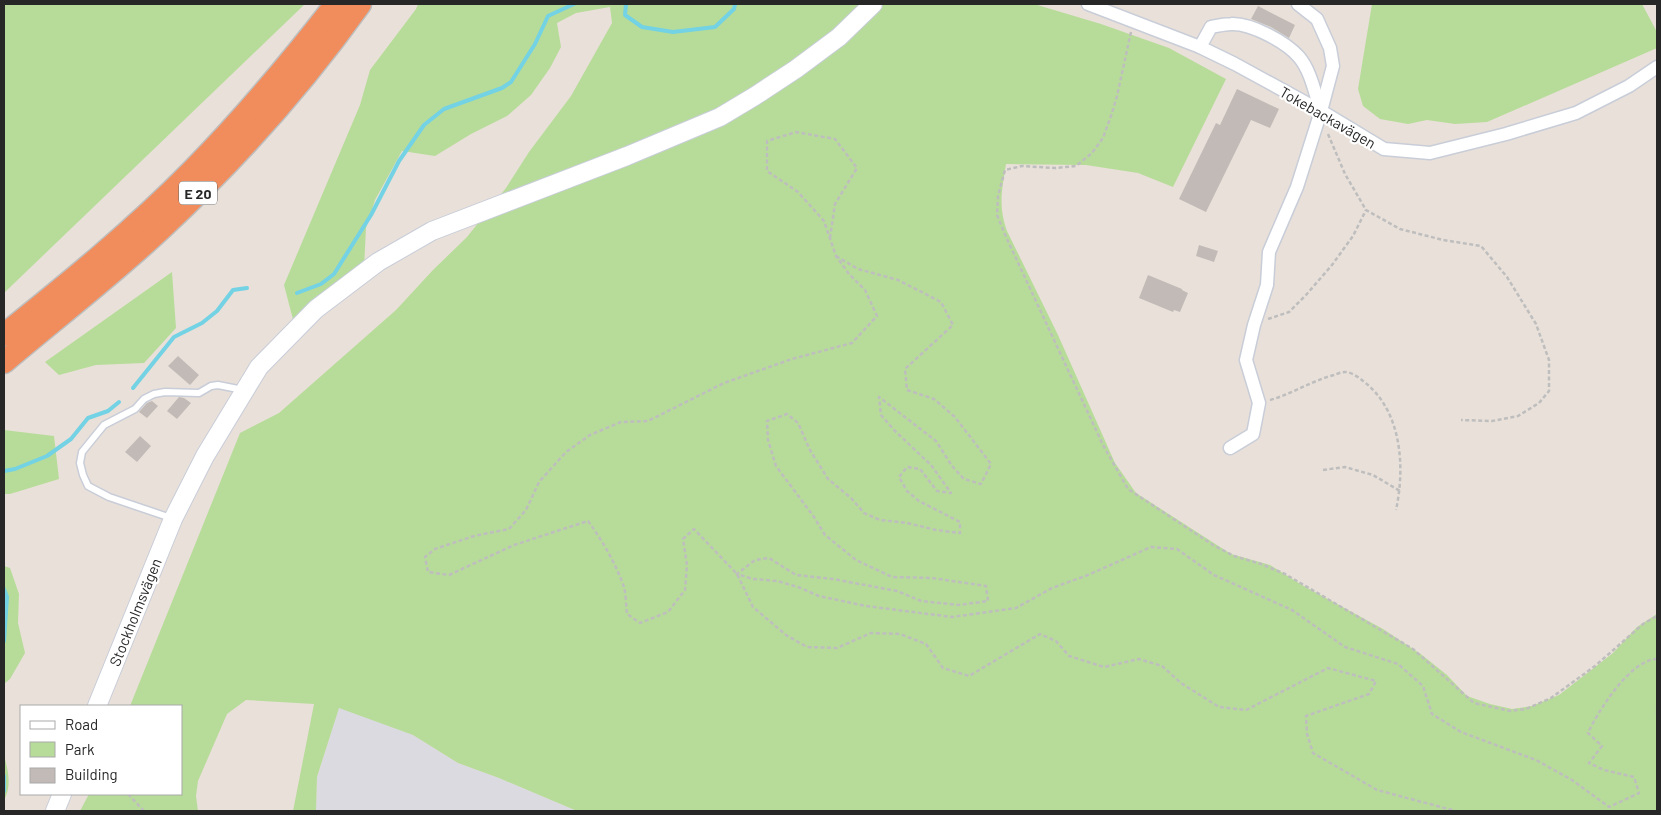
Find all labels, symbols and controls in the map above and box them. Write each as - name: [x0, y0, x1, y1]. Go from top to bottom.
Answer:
- street label: Tokebackavägen: [1277, 82, 1379, 152]
- road number: E 20: [179, 182, 217, 204]
- street label: Stockholmsvägen: [105, 555, 165, 669]
- legend: [20, 705, 182, 795]
- text: Road: [65, 715, 98, 733]
- text: Park: [65, 740, 95, 758]
- text: Building: [65, 765, 118, 783]

